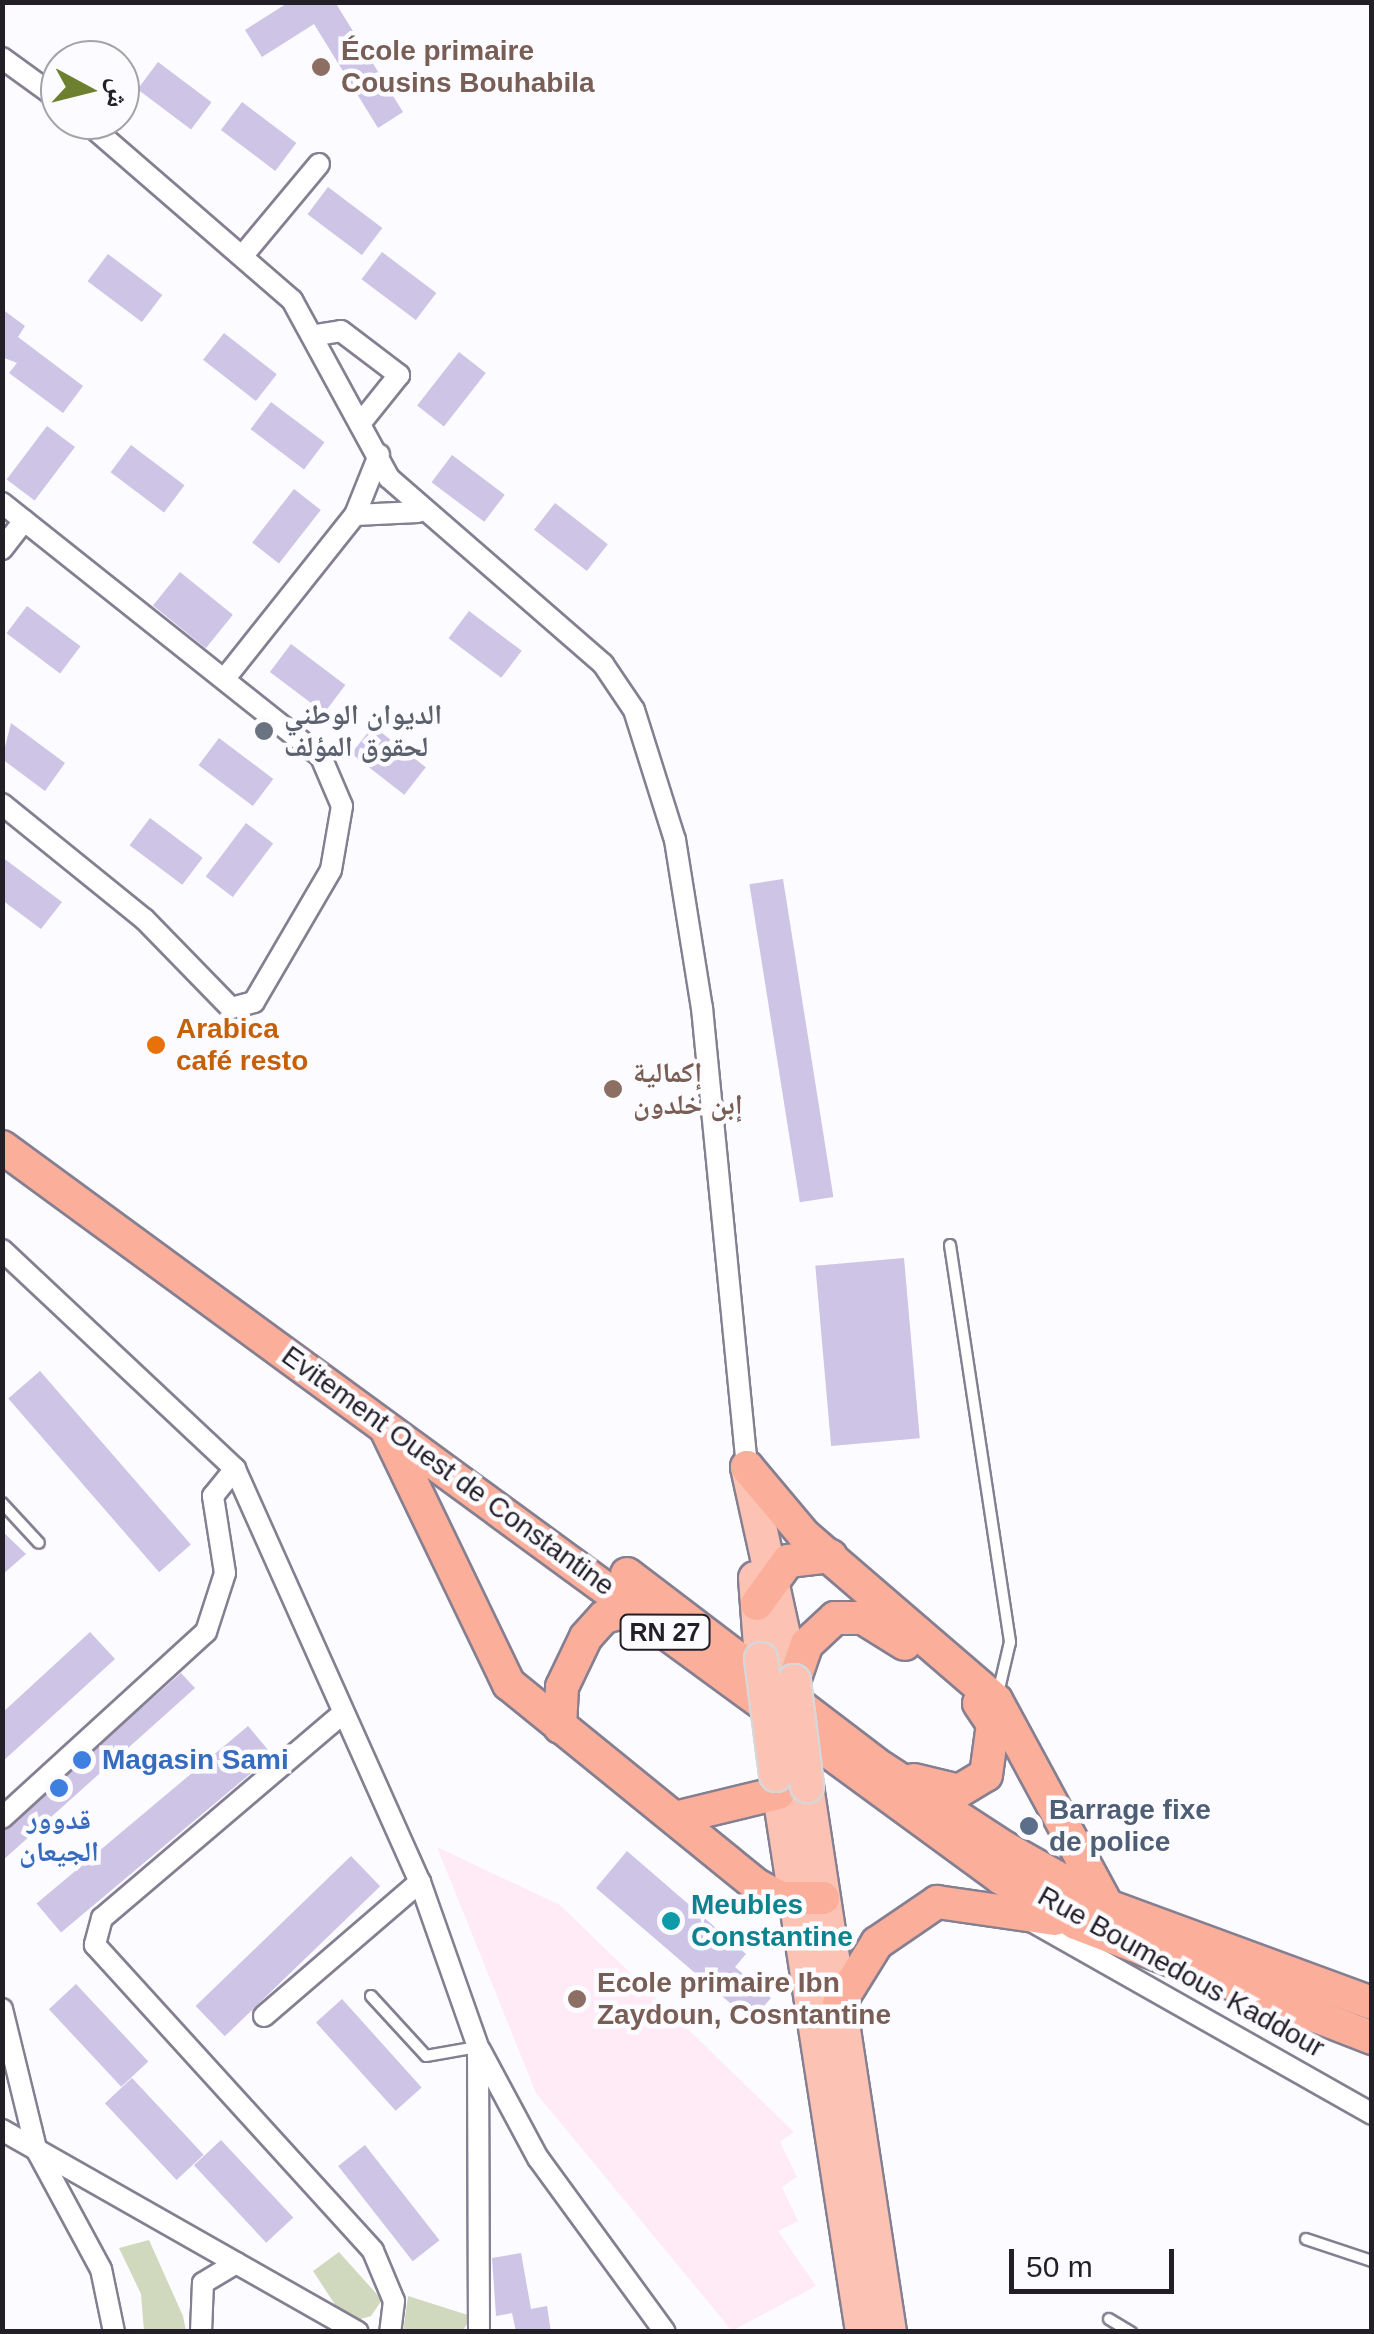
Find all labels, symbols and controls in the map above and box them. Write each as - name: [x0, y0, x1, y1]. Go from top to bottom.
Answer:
- place label: École primaire Cousins Bouhabila: [341, 34, 595, 100]
- north arrow: [40, 40, 140, 140]
- marker: École primaire Cousins Bouhabila: [310, 56, 332, 78]
- text: ش: [101, 77, 135, 110]
- place label: الديوان الوطني لحقوق المؤلف: [284, 698, 442, 764]
- marker: الديوان الوطني لحقوق المؤلف: [253, 720, 275, 742]
- place label: Arabica café resto: [176, 1012, 308, 1078]
- marker: Arabica café resto: [145, 1034, 167, 1056]
- place label: إكمالية إبن خلدون: [633, 1056, 743, 1122]
- marker: إكمالية إبن خلدون: [602, 1078, 624, 1100]
- street label: Evitement Ouest de Constantine: [275, 1339, 621, 1603]
- road number: RN 27: [618, 1612, 712, 1652]
- place label: Magasin Sami: [102, 1743, 289, 1777]
- marker: Magasin Sami: [71, 1749, 93, 1771]
- marker: قدوور الجيعان: [48, 1777, 70, 1799]
- place label: Barrage fixe de police: [1049, 1793, 1211, 1859]
- place label: قدوور الجيعان: [19, 1803, 99, 1869]
- marker: Barrage fixe de police: [1018, 1815, 1040, 1837]
- street label: Rue Boumedous Kaddour: [1032, 1879, 1330, 2065]
- place label: Meubles Constantine: [691, 1888, 853, 1954]
- marker: Meubles Constantine: [660, 1910, 682, 1932]
- place label: Ecole primaire Ibn Zaydoun, Cosntantine: [597, 1966, 891, 2032]
- marker: Ecole primaire Ibn Zaydoun, Cosntantine: [566, 1988, 588, 2010]
- scale bar: [1014, 2229, 1179, 2291]
- text: 50 m: [1026, 2250, 1093, 2283]

